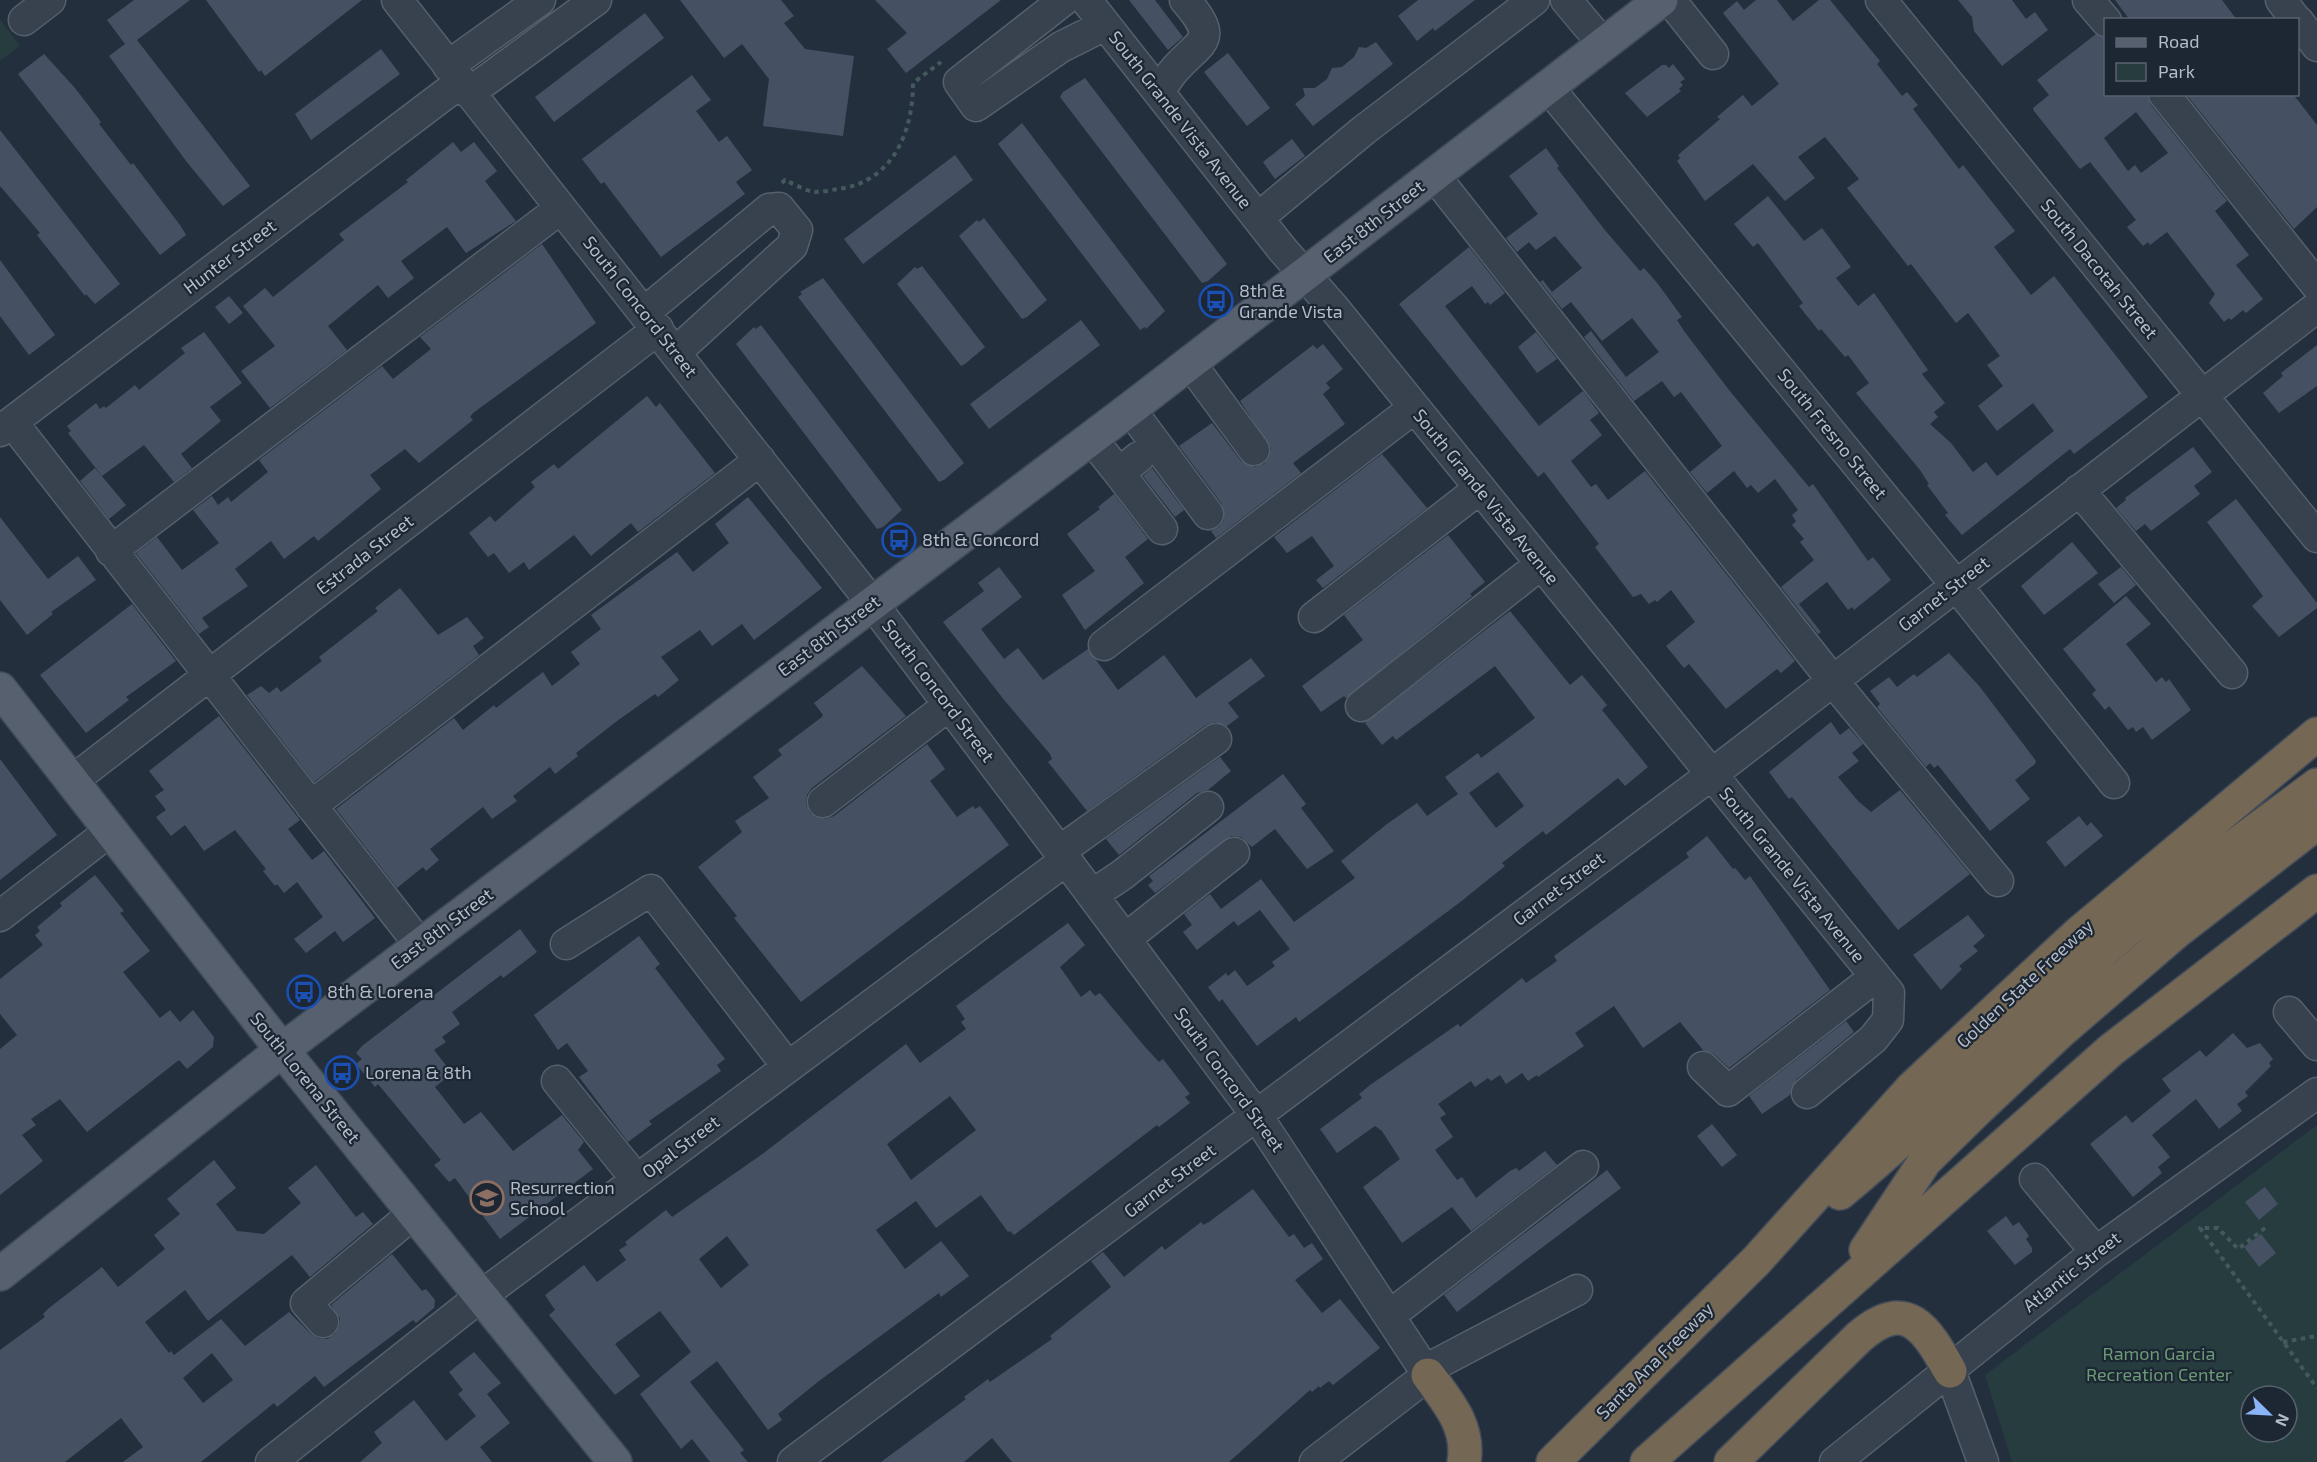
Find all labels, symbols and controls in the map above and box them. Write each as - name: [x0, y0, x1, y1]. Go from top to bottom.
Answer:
- legend: [2104, 18, 2299, 96]
- street label: South Grande Vista Avenue: [1105, 26, 1257, 213]
- text: Road: [2158, 30, 2199, 52]
- text: Park: [2158, 60, 2195, 82]
- street label: East 8th Street: [1318, 175, 1428, 268]
- street label: South Dacotah Street: [2037, 194, 2163, 343]
- street label: Hunter Street: [179, 214, 280, 298]
- street label: South Concord Street: [579, 231, 703, 381]
- place label: 8th & Grande Vista: [1239, 279, 1343, 322]
- bus stop icon: 8th & Grande Vista: [1198, 283, 1234, 319]
- street label: South Fresno Street: [1773, 364, 1892, 503]
- street label: South Grande Vista Avenue: [1409, 404, 1564, 589]
- street label: Estrada Street: [311, 509, 418, 599]
- bus stop icon: 8th & Concord: [881, 522, 917, 558]
- place label: 8th & Concord: [922, 528, 1039, 550]
- street label: Garnet Street: [1893, 551, 1993, 636]
- street label: East 8th Street: [773, 590, 884, 681]
- street label: South Concord Street: [878, 615, 1000, 766]
- street label: South Grande Vista Avenue: [1715, 782, 1870, 967]
- street label: Garnet Street: [1508, 846, 1609, 930]
- street label: East 8th Street: [386, 883, 497, 974]
- street label: Golden State Freeway: [1952, 914, 2097, 1052]
- bus stop icon: 8th & Lorena: [286, 974, 322, 1010]
- place label: 8th & Lorena: [327, 980, 434, 1002]
- street label: South Concord Street: [1170, 1003, 1290, 1156]
- street label: South Lorena Street: [246, 1007, 366, 1147]
- bus stop icon: Lorena & 8th: [324, 1055, 360, 1091]
- place label: Lorena & 8th: [365, 1061, 472, 1083]
- street label: Opal Street: [637, 1110, 724, 1182]
- street label: Garnet Street: [1119, 1138, 1220, 1222]
- place label: Resurrection School: [510, 1176, 615, 1219]
- school or university icon: Resurrection School: [469, 1180, 505, 1216]
- street label: Atlantic Street: [2018, 1226, 2125, 1316]
- street label: Santa Ana Freeway: [1591, 1297, 1718, 1423]
- park label: Ramon Garcia Recreation Center: [2086, 1342, 2232, 1385]
- north arrow: [2239, 1384, 2299, 1444]
- text: N: [2272, 1411, 2294, 1429]

